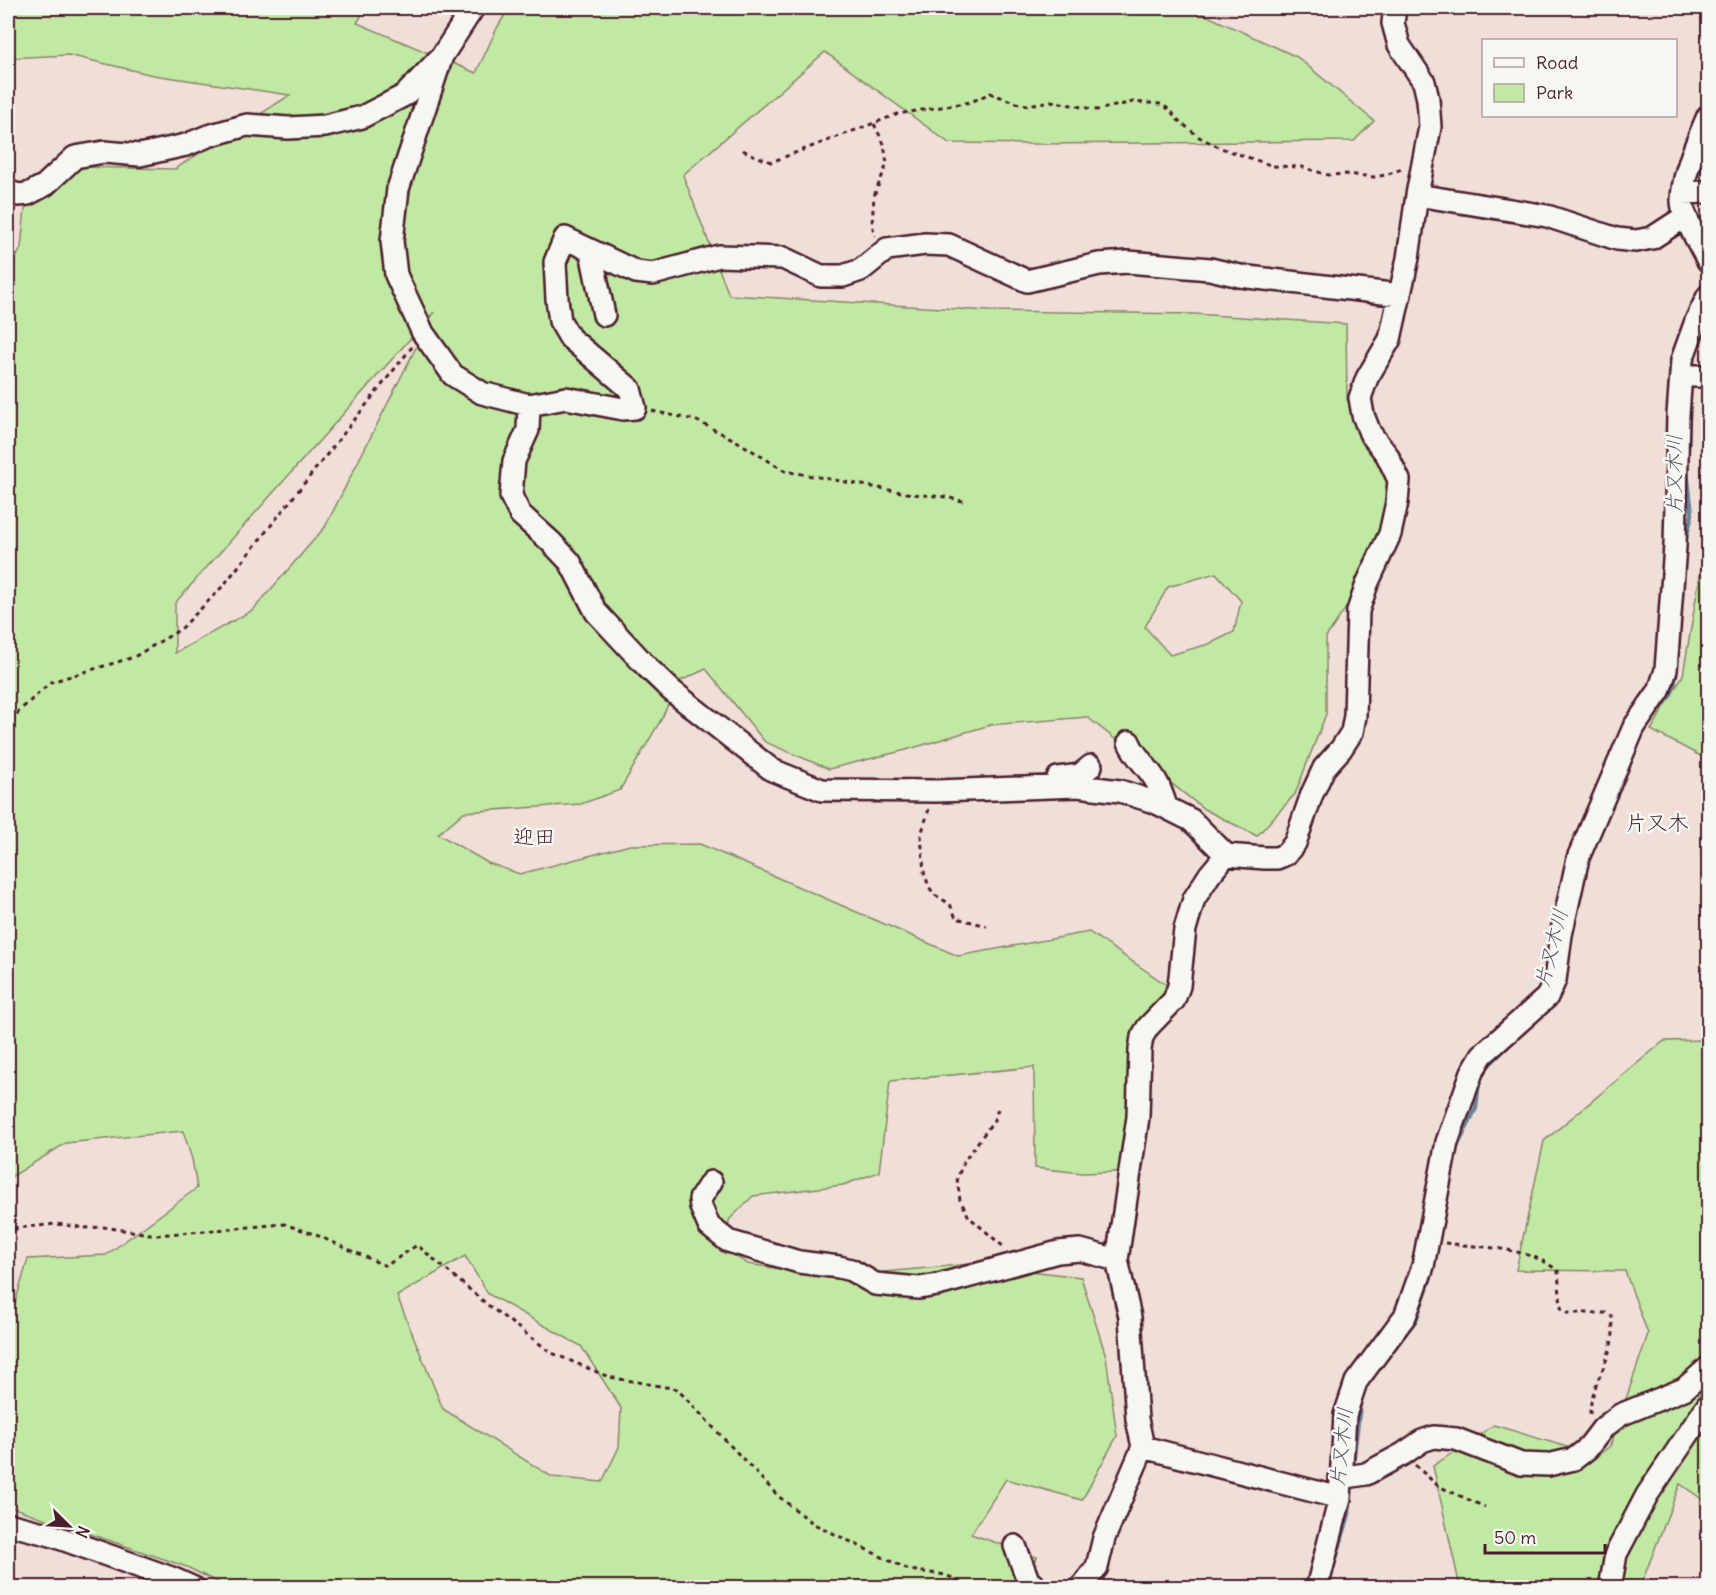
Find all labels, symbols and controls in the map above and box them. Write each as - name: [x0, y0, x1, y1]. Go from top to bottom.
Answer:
- legend: [1482, 39, 1677, 117]
- text: Road: [1536, 51, 1579, 74]
- text: Park: [1536, 81, 1573, 104]
- water label: 片又木川: [1661, 434, 1686, 514]
- district label: 片又木: [1626, 809, 1689, 836]
- district label: 迎田: [513, 823, 555, 850]
- water label: 片又木川: [1529, 906, 1572, 990]
- water label: 片又木川: [1324, 1406, 1357, 1488]
- north arrow: [39, 1496, 99, 1556]
- scale bar: [1485, 1517, 1605, 1555]
- text: N: [71, 1523, 94, 1541]
- text: 50 m: [1494, 1526, 1536, 1549]

